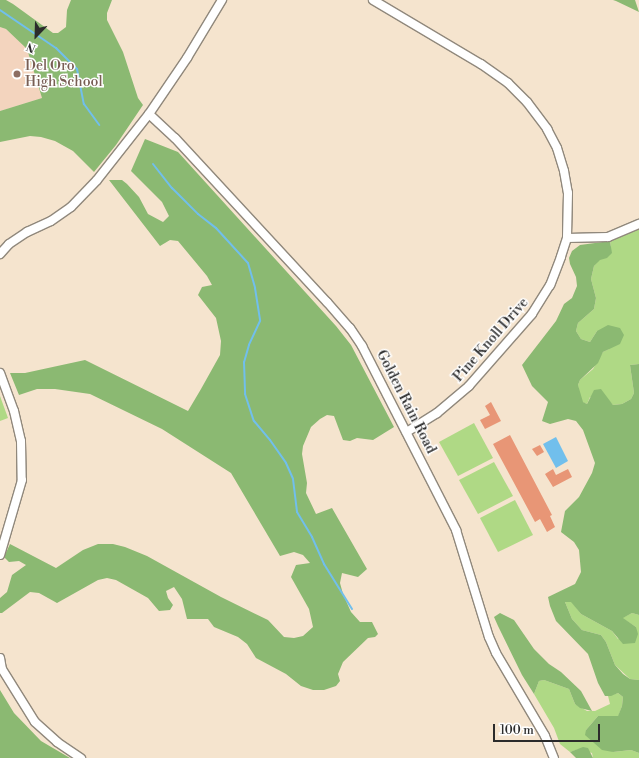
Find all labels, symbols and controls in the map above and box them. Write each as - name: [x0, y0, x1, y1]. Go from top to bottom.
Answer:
- north arrow: [16, 16, 56, 56]
- text: N: [25, 39, 38, 55]
- place label: Del Oro High School: [25, 58, 103, 90]
- marker: Del Oro High School: [12, 69, 22, 79]
- street label: Pine Knoll Drive: [450, 295, 532, 385]
- street label: Golden Rain Road: [373, 347, 439, 457]
- scale bar: [495, 716, 602, 742]
- text: 100 m: [500, 723, 534, 738]

